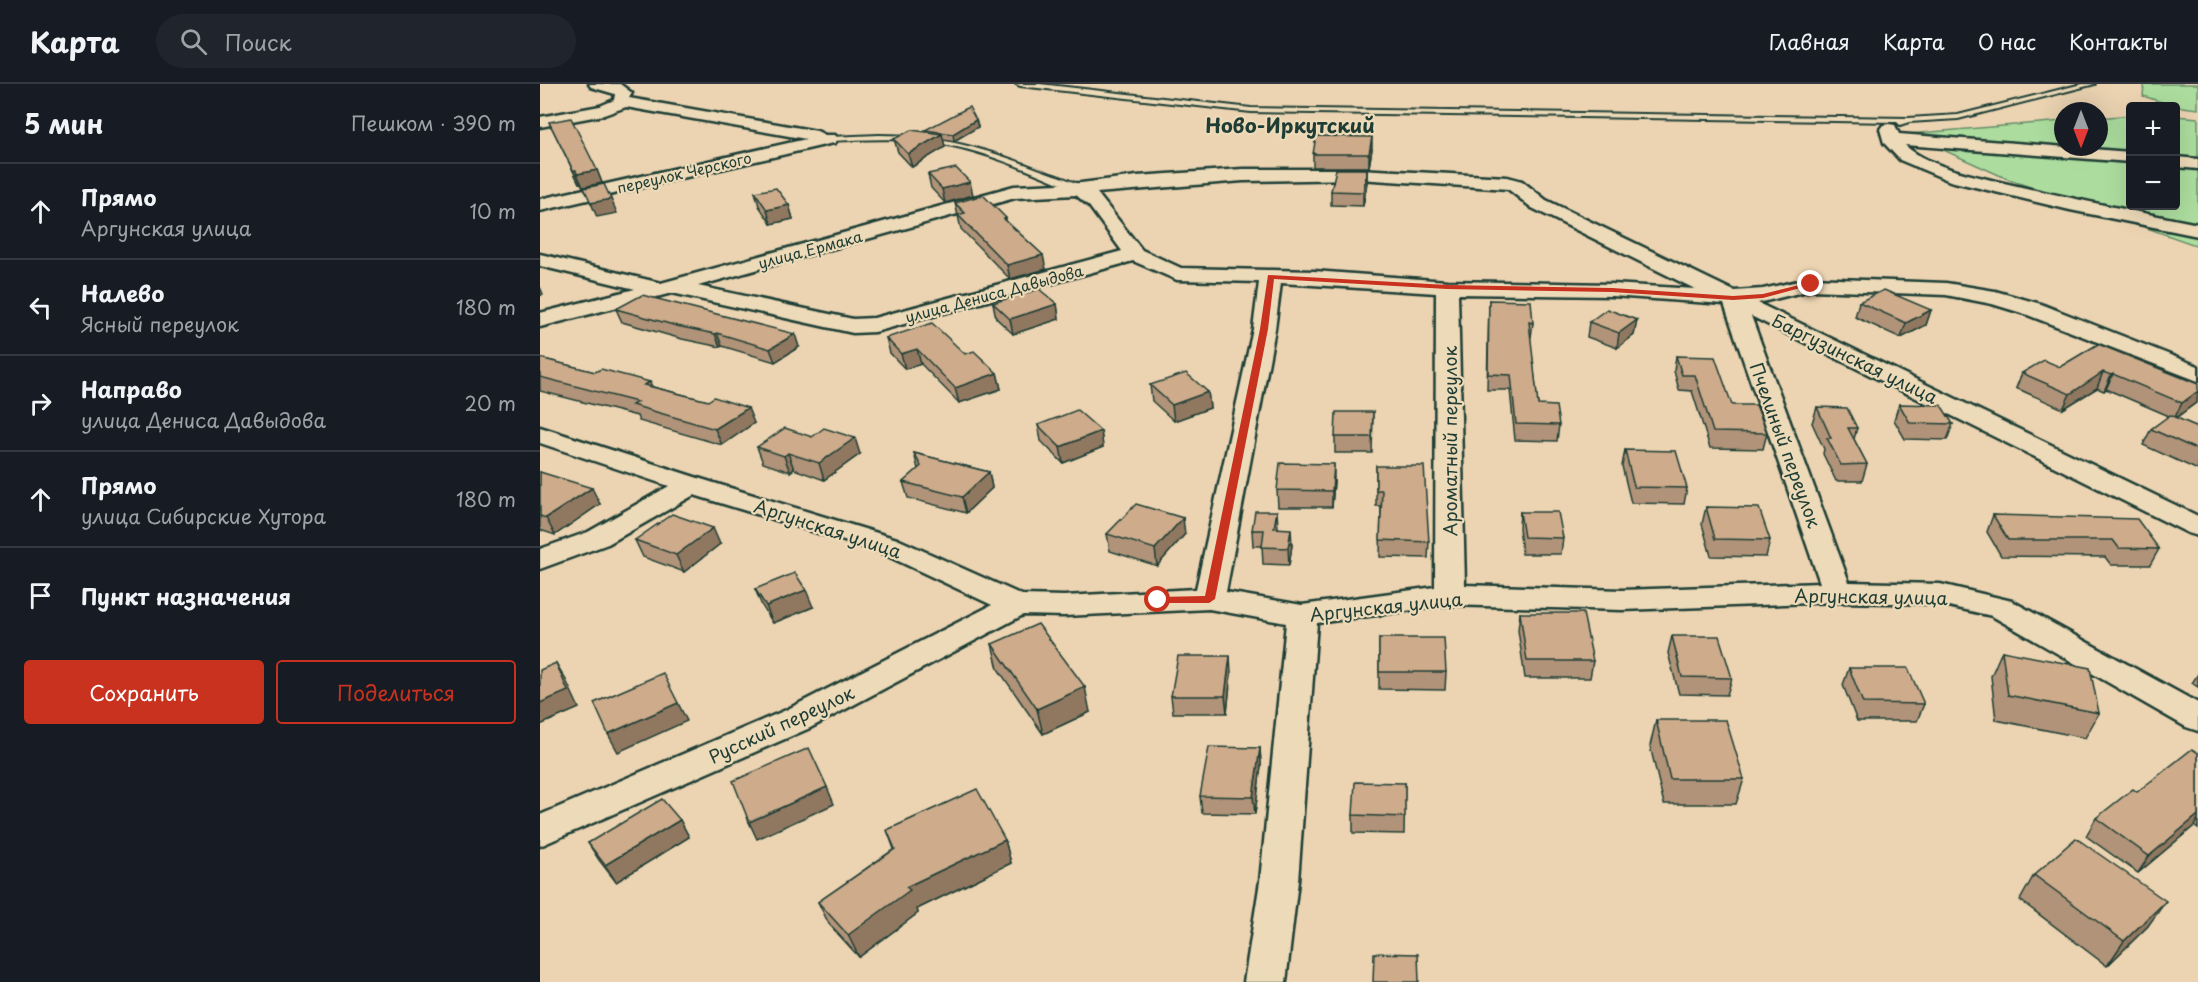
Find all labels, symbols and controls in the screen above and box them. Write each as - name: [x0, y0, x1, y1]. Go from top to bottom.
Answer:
- search box: [156, 14, 576, 68]
- text: Карта: [30, 20, 120, 63]
- icon: search: [177, 25, 210, 58]
- text: Поиск: [225, 25, 292, 58]
- text: Главная: [1769, 25, 1850, 57]
- text: Карта: [1883, 25, 1945, 57]
- text: О нас: [1978, 25, 2036, 57]
- text: Контакты: [2069, 25, 2168, 57]
- north arrow: [2054, 102, 2108, 156]
- map controls: [2126, 102, 2180, 210]
- button: +: [2126, 102, 2180, 156]
- text: 5 мин: [24, 104, 103, 143]
- text: Пешком · 390 m: [351, 108, 516, 138]
- district label: Ново-Иркутский: [1205, 110, 1375, 140]
- street label: переулок Черского: [614, 145, 754, 199]
- button: −: [2126, 156, 2180, 210]
- text: Прямо: [81, 180, 156, 213]
- icon: ahead: [24, 195, 57, 228]
- text: 10 m: [469, 196, 516, 226]
- text: Аргунская улица: [81, 213, 251, 243]
- street label: улица Ермака: [755, 224, 865, 274]
- street label: улица Дениса Давыдова: [902, 258, 1086, 328]
- route end: [1797, 270, 1823, 296]
- text: Налево: [81, 276, 164, 309]
- icon: left: [24, 291, 57, 324]
- text: 180 m: [456, 292, 516, 322]
- street label: Баргузинская улица: [1767, 306, 1943, 410]
- text: Ясный переулок: [81, 309, 239, 339]
- street label: Ароматный переулок: [1436, 346, 1463, 536]
- street label: Пчелиный переулок: [1744, 359, 1829, 532]
- text: Направо: [81, 372, 182, 405]
- icon: right: [24, 387, 57, 420]
- text: 20 m: [464, 388, 516, 418]
- text: улица Дениса Давыдова: [81, 405, 326, 435]
- text: Прямо: [81, 468, 156, 501]
- icon: ahead: [24, 483, 57, 516]
- text: 180 m: [456, 484, 516, 514]
- street label: Аргунская улица: [751, 491, 906, 565]
- text: улица Сибирские Хутора: [81, 501, 326, 531]
- icon: arrive: [24, 579, 57, 612]
- text: Пункт назначения: [81, 579, 291, 612]
- street label: Аргунская улица: [1794, 581, 1949, 611]
- street label: Аргунская улица: [1308, 584, 1464, 627]
- route start: [1144, 586, 1170, 612]
- button: Сохранить: [24, 660, 264, 724]
- button: Поделиться: [276, 660, 516, 724]
- street label: Русский переулок: [704, 678, 859, 770]

